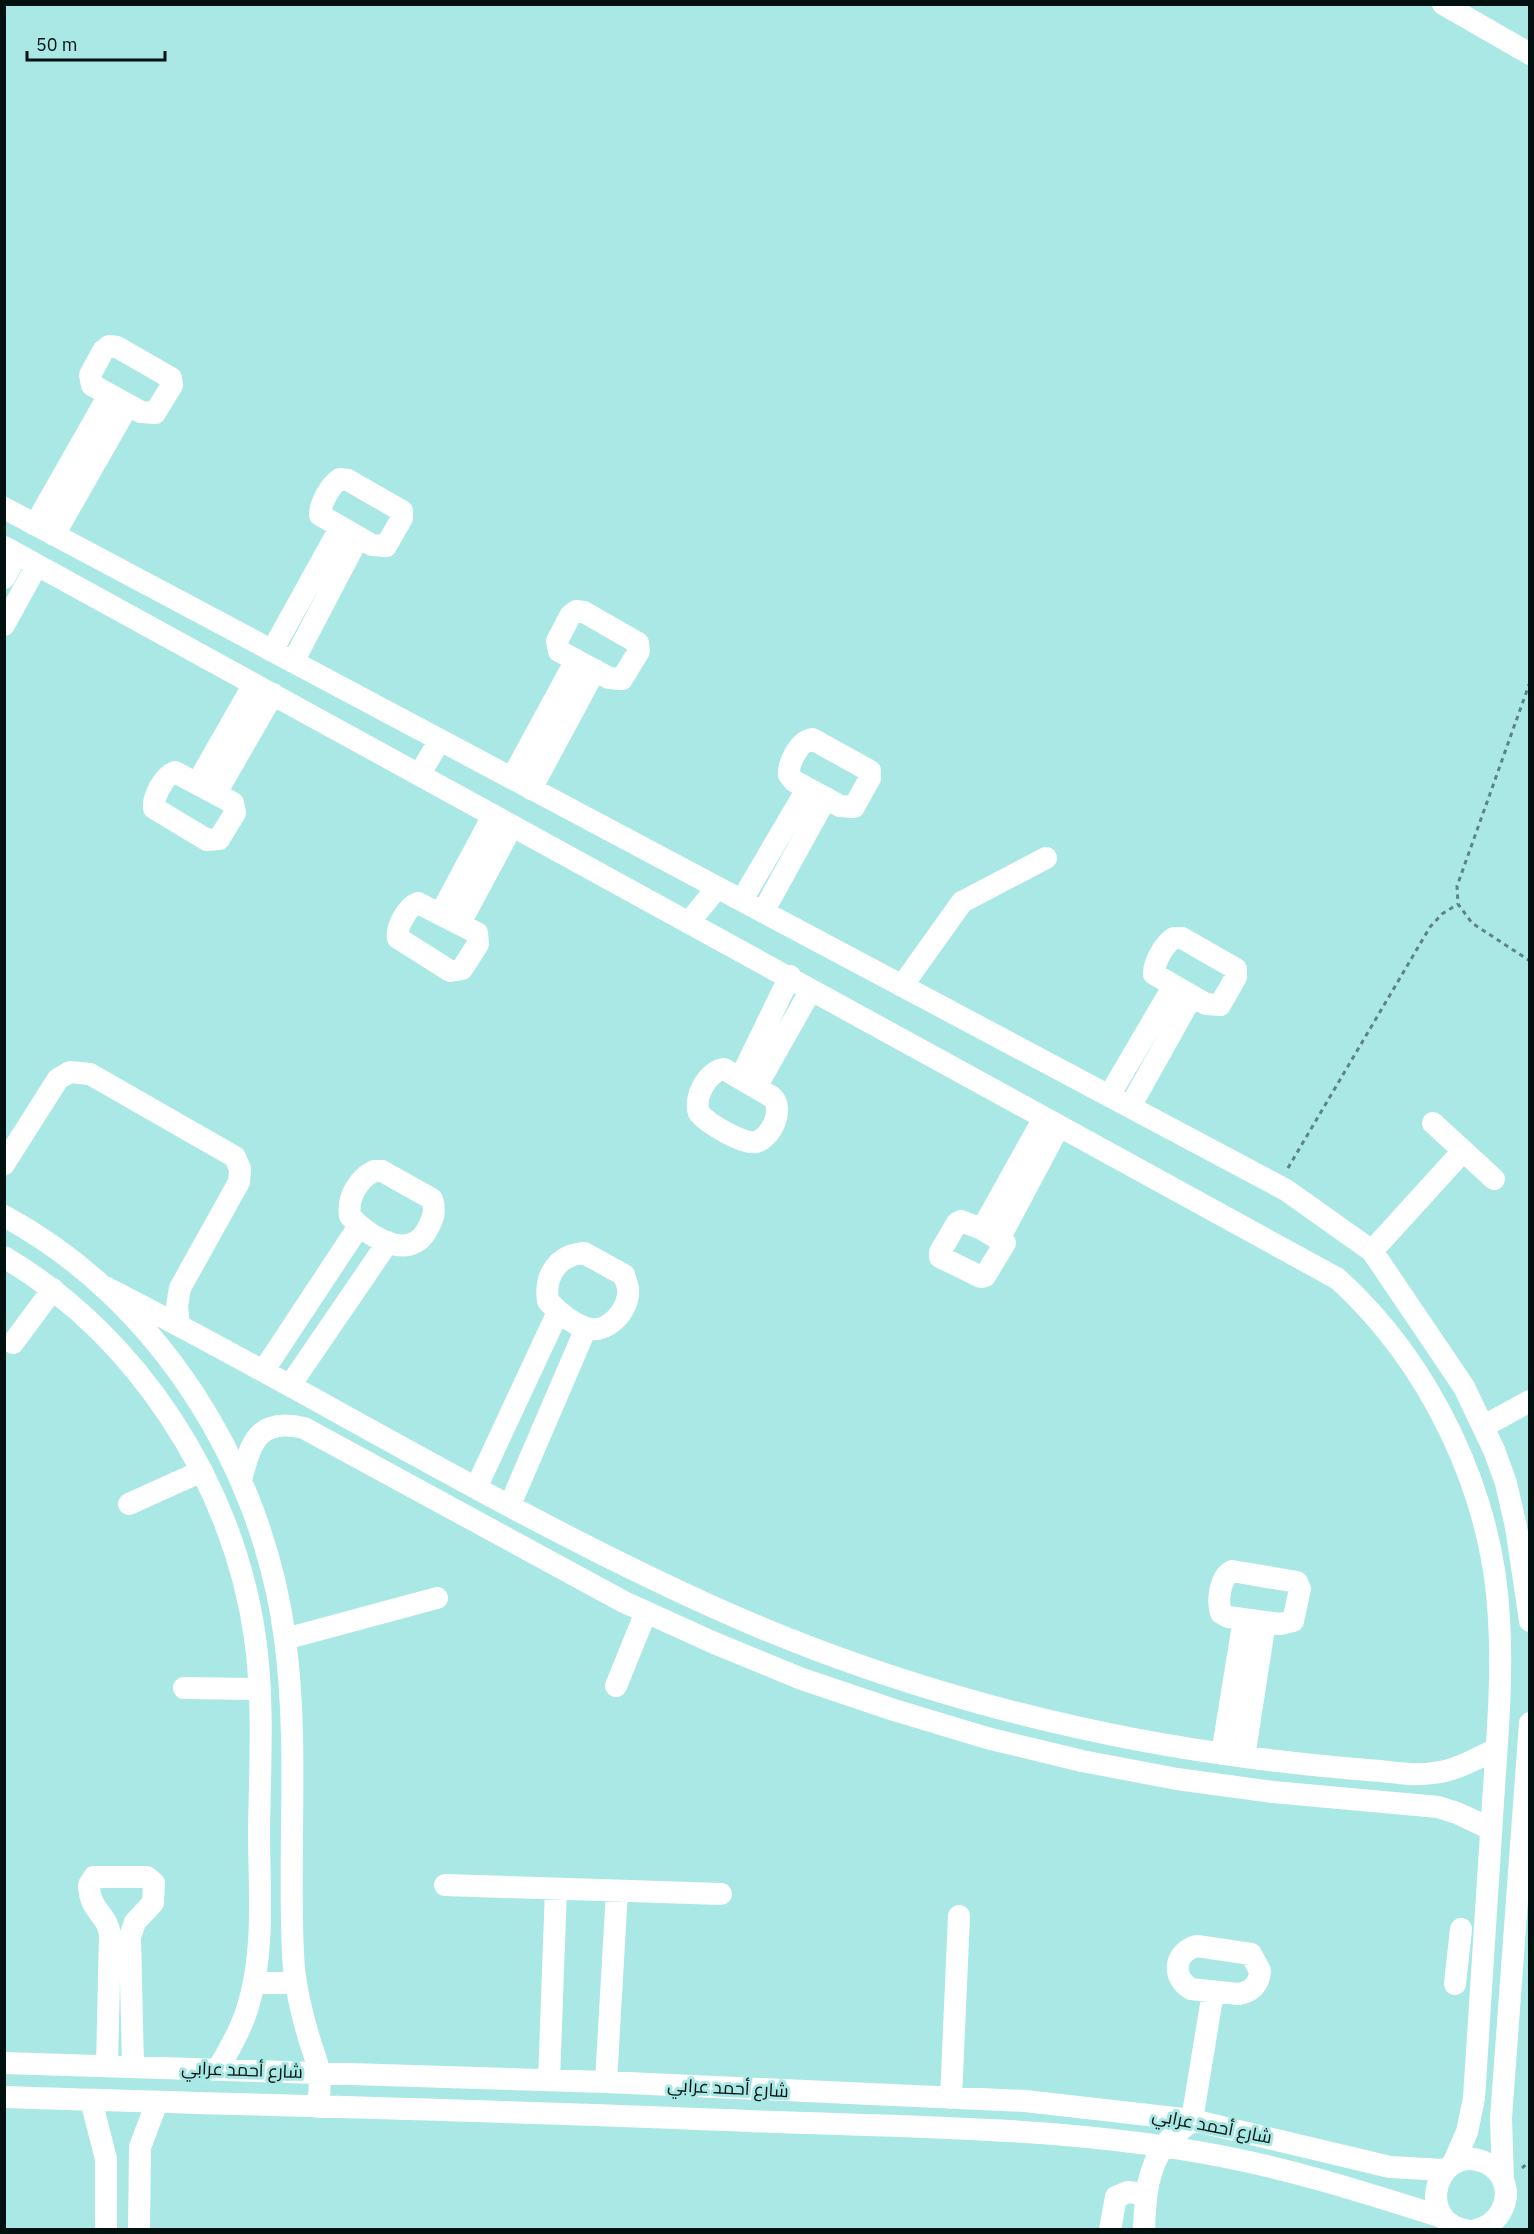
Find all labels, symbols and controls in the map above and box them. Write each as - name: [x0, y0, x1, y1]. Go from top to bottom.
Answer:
- scale bar: [27, 24, 165, 62]
- text: 50 m: [36, 33, 78, 56]
- street label: شارع أحمد عرابي: [181, 2056, 303, 2086]
- street label: شارع أحمد عرابي: [667, 2073, 789, 2105]
- street label: شارع أحمد عرابي: [1150, 2103, 1274, 2151]

